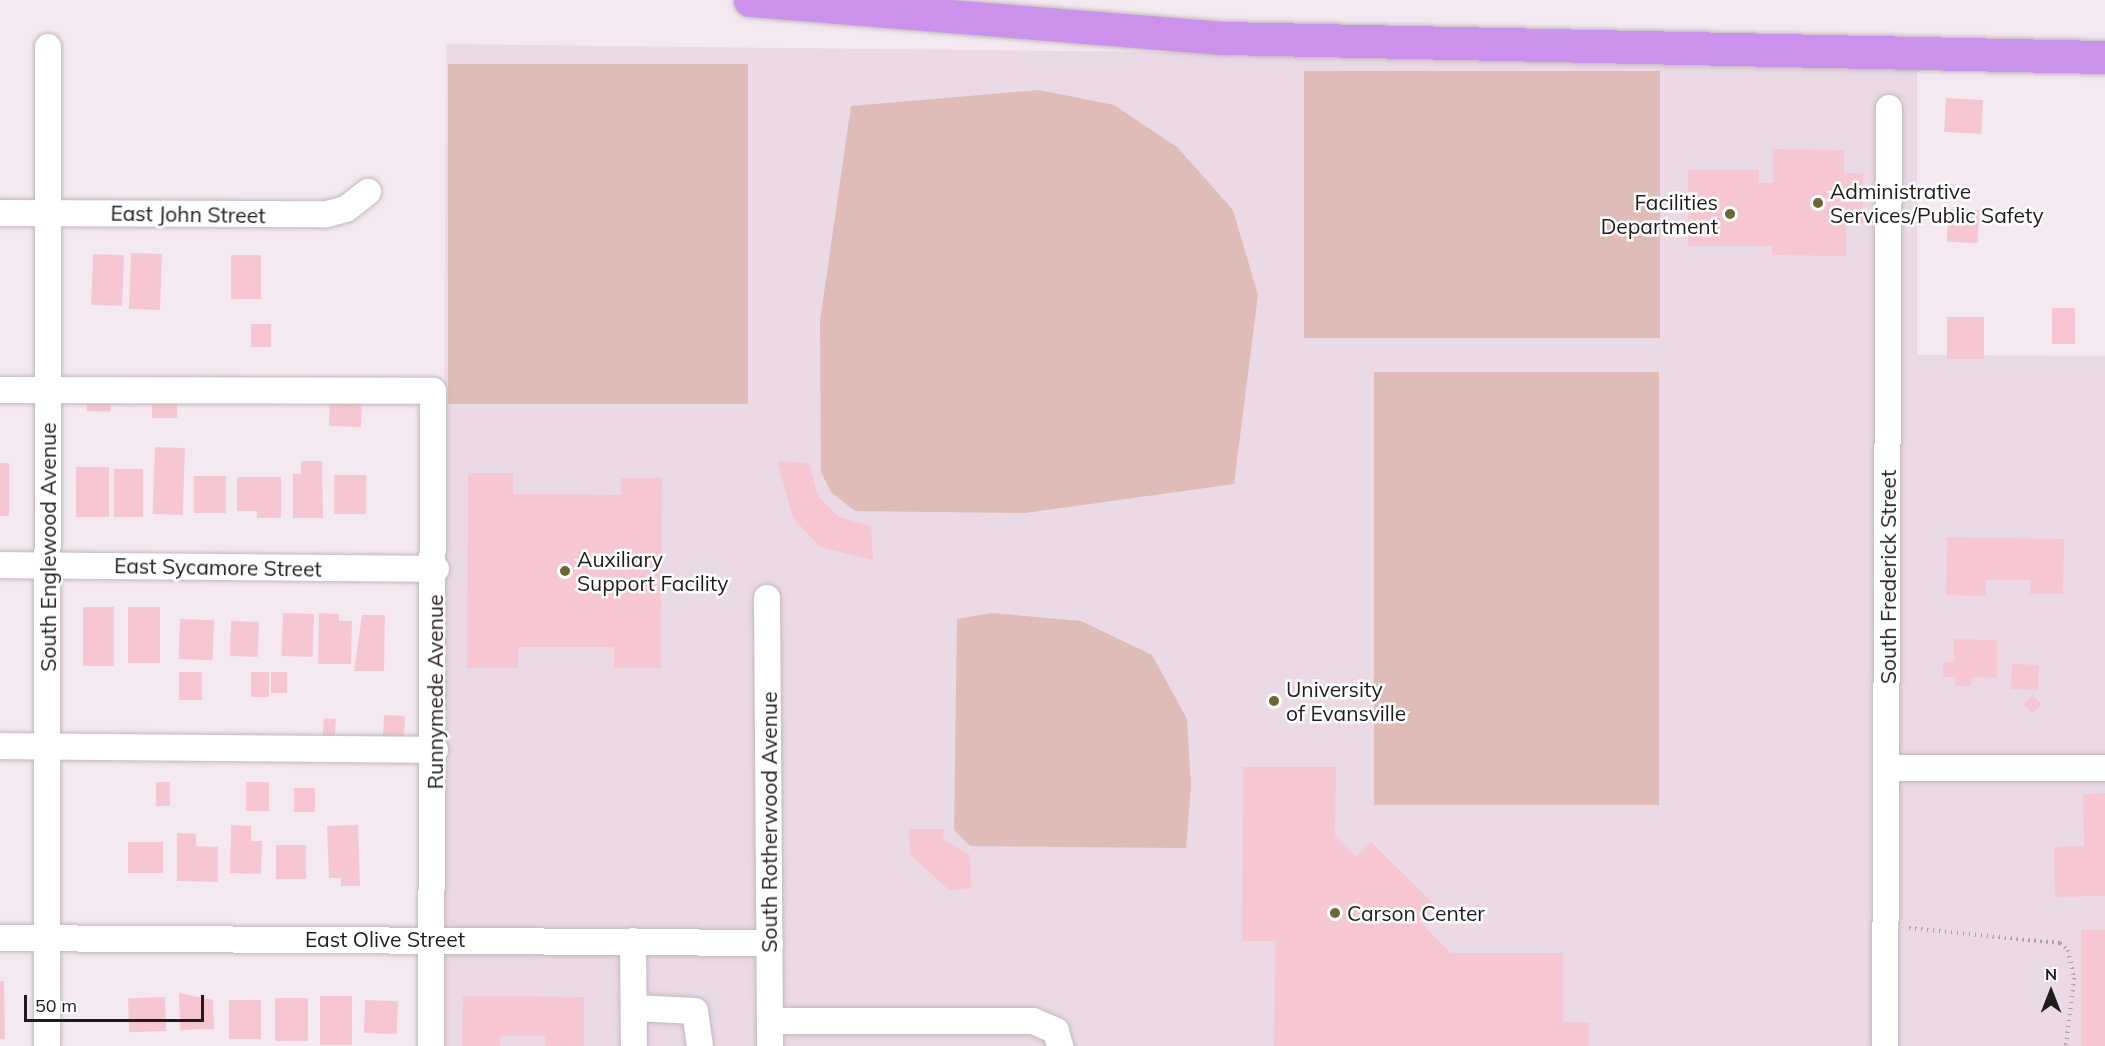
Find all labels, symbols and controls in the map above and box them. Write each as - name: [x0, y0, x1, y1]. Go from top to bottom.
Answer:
- place label: Administrative Services/Public Safety: [1830, 178, 2044, 228]
- place label: Facilities Department: [1601, 189, 1718, 239]
- marker: Administrative Services/Public Safety: [1811, 196, 1825, 210]
- street label: East John Street: [110, 200, 266, 228]
- marker: Facilities Department: [1723, 207, 1737, 221]
- street label: South Englewood Avenue: [35, 422, 61, 672]
- street label: South Frederick Street: [1875, 470, 1901, 684]
- place label: Auxiliary Support Facility: [577, 546, 728, 596]
- street label: East Sycamore Street: [114, 553, 322, 581]
- marker: Auxiliary Support Facility: [558, 564, 572, 578]
- street label: Runnymede Avenue: [422, 595, 448, 789]
- place label: University of Evansville: [1286, 676, 1406, 726]
- street label: South Rotherwood Avenue: [756, 691, 782, 953]
- marker: University of Evansville: [1267, 694, 1281, 708]
- place label: Carson Center: [1347, 900, 1485, 926]
- marker: Carson Center: [1328, 906, 1342, 920]
- street label: East Olive Street: [305, 926, 465, 952]
- north arrow: [2021, 962, 2081, 1022]
- text: N: [2045, 964, 2057, 984]
- scale bar: [27, 983, 207, 1021]
- text: 50 m: [35, 994, 77, 1017]

